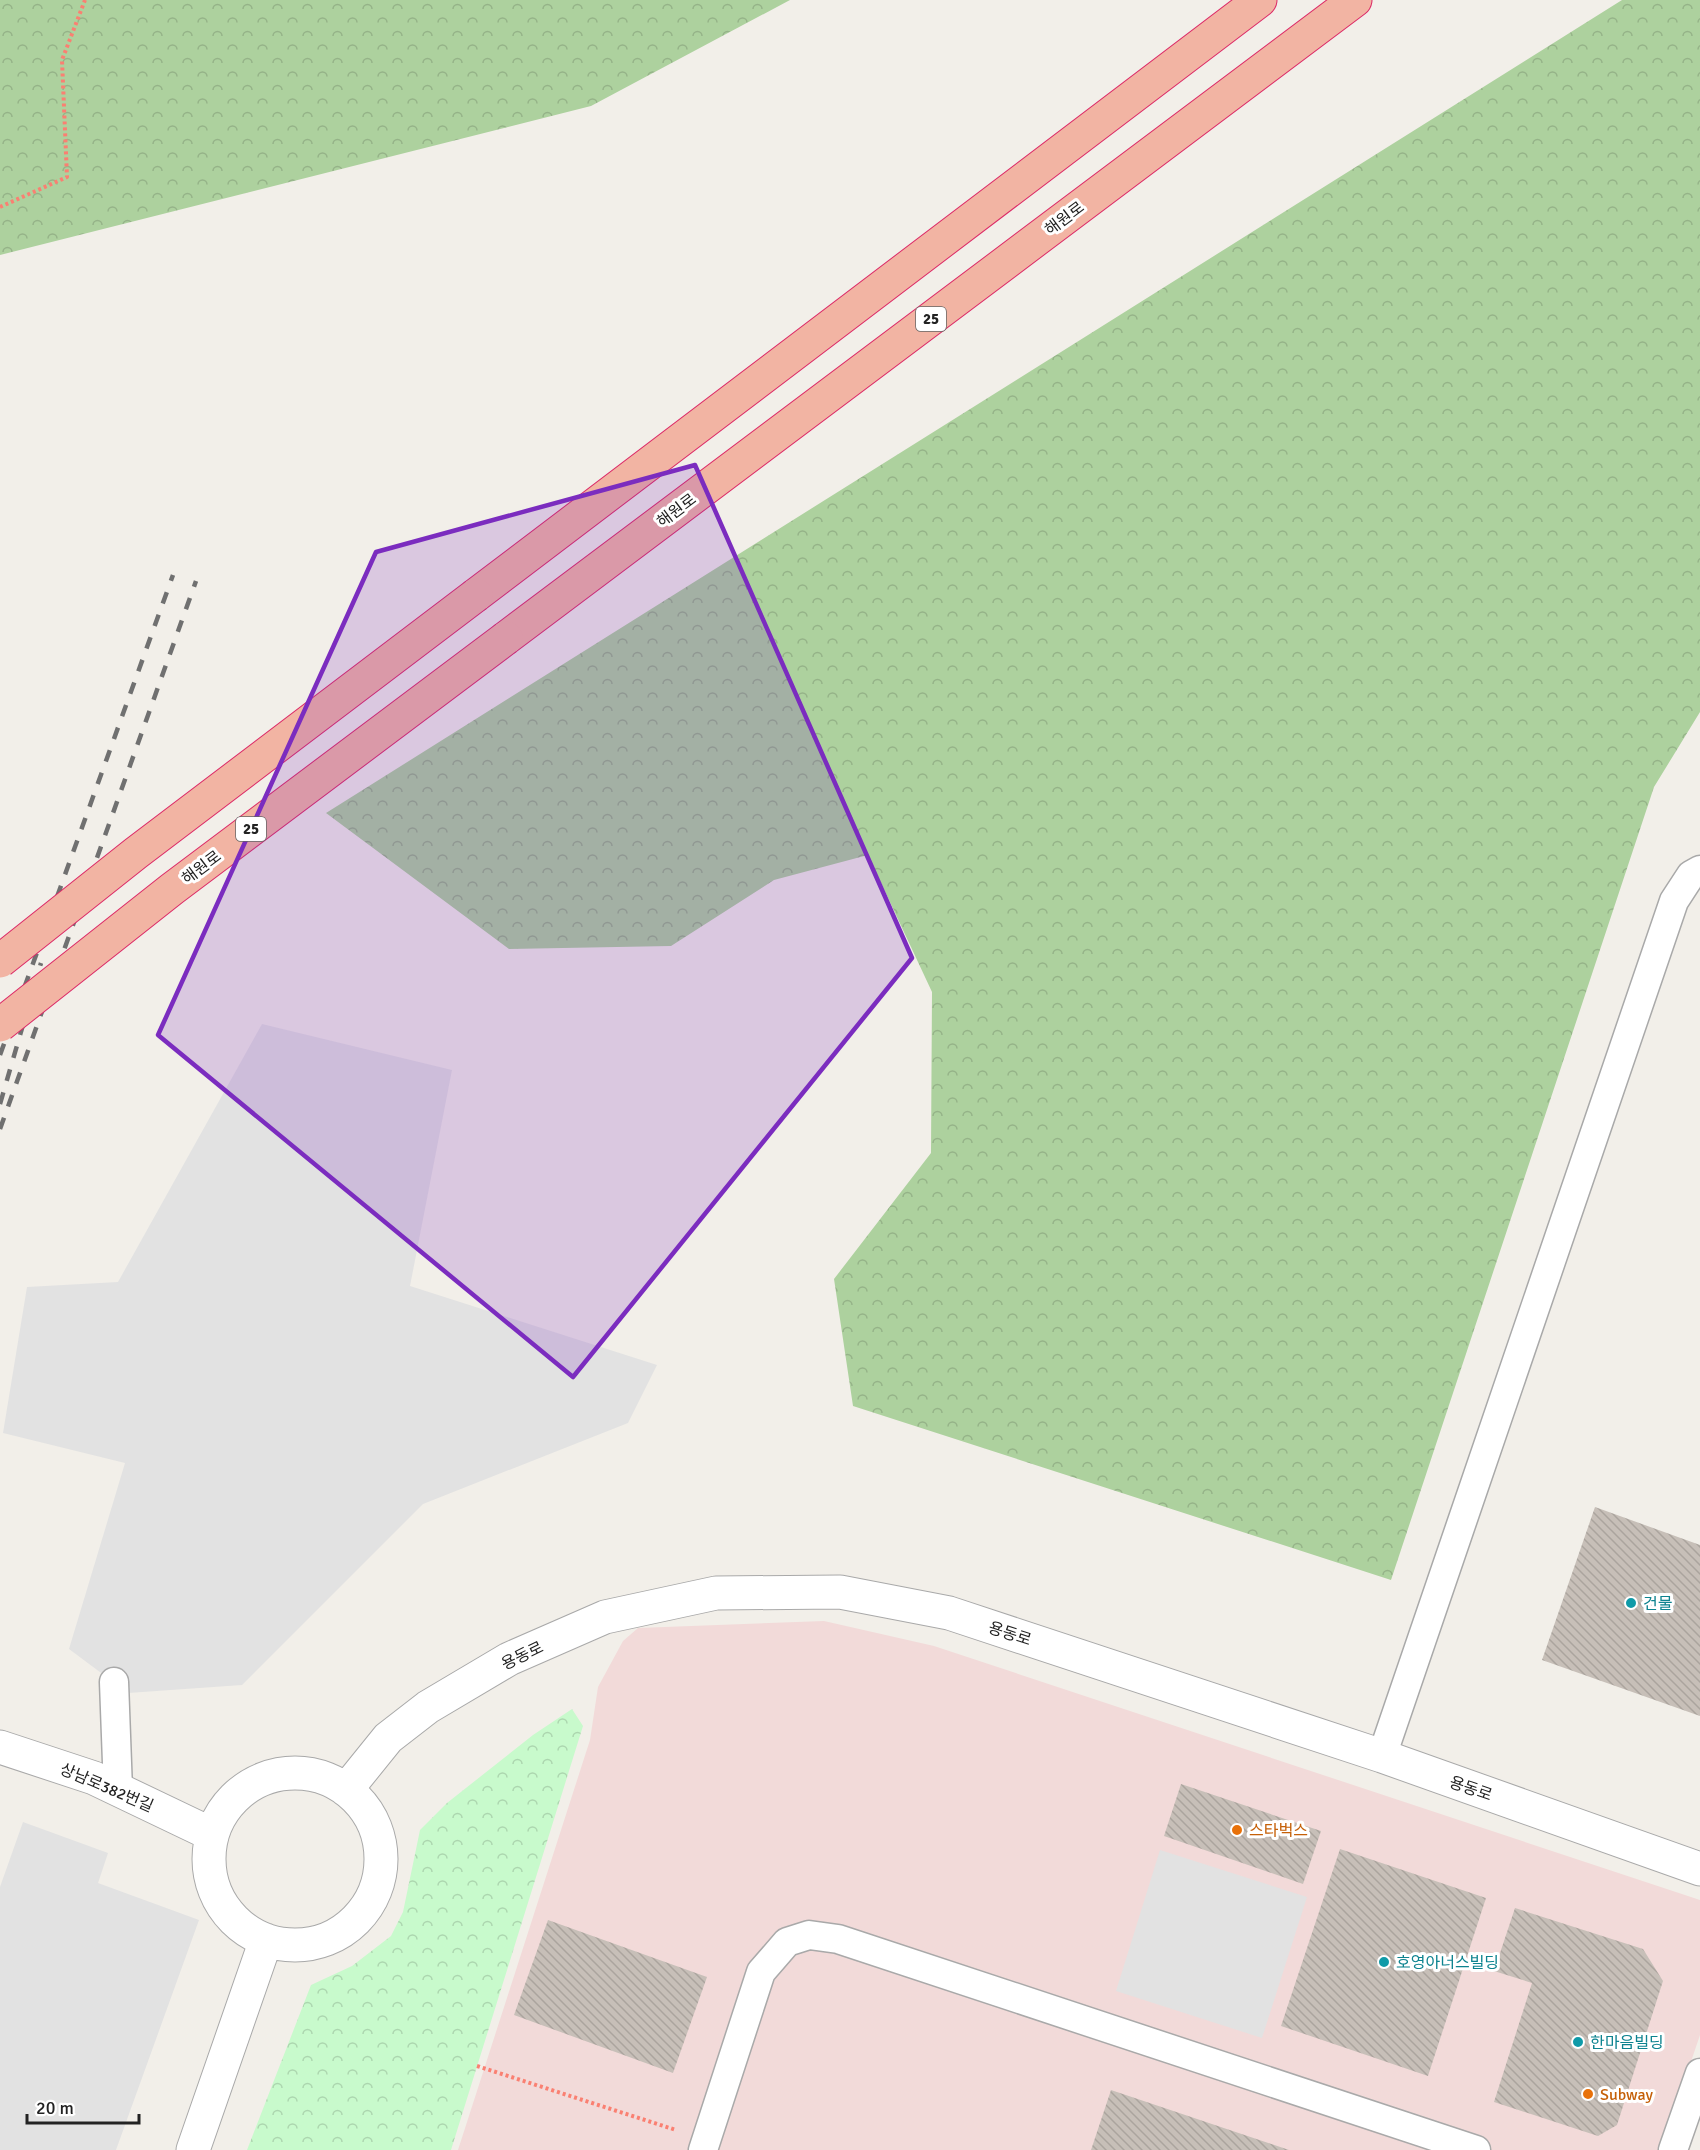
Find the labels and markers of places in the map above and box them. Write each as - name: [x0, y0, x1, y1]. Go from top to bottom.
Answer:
- place label: 건물: [1643, 1594, 1672, 1614]
- marker: 건물: [1624, 1596, 1638, 1610]
- place label: 스타벅스: [1249, 1821, 1308, 1841]
- marker: 스타벅스: [1230, 1823, 1244, 1837]
- place label: 호영아너스빌딩: [1396, 1953, 1499, 1973]
- marker: 호영아너스빌딩: [1377, 1955, 1391, 1969]
- place label: 한마음빌딩: [1590, 2033, 1664, 2053]
- marker: 한마음빌딩: [1571, 2035, 1585, 2049]
- place label: Subway: [1600, 2085, 1653, 2105]
- marker: Subway: [1581, 2087, 1595, 2101]

